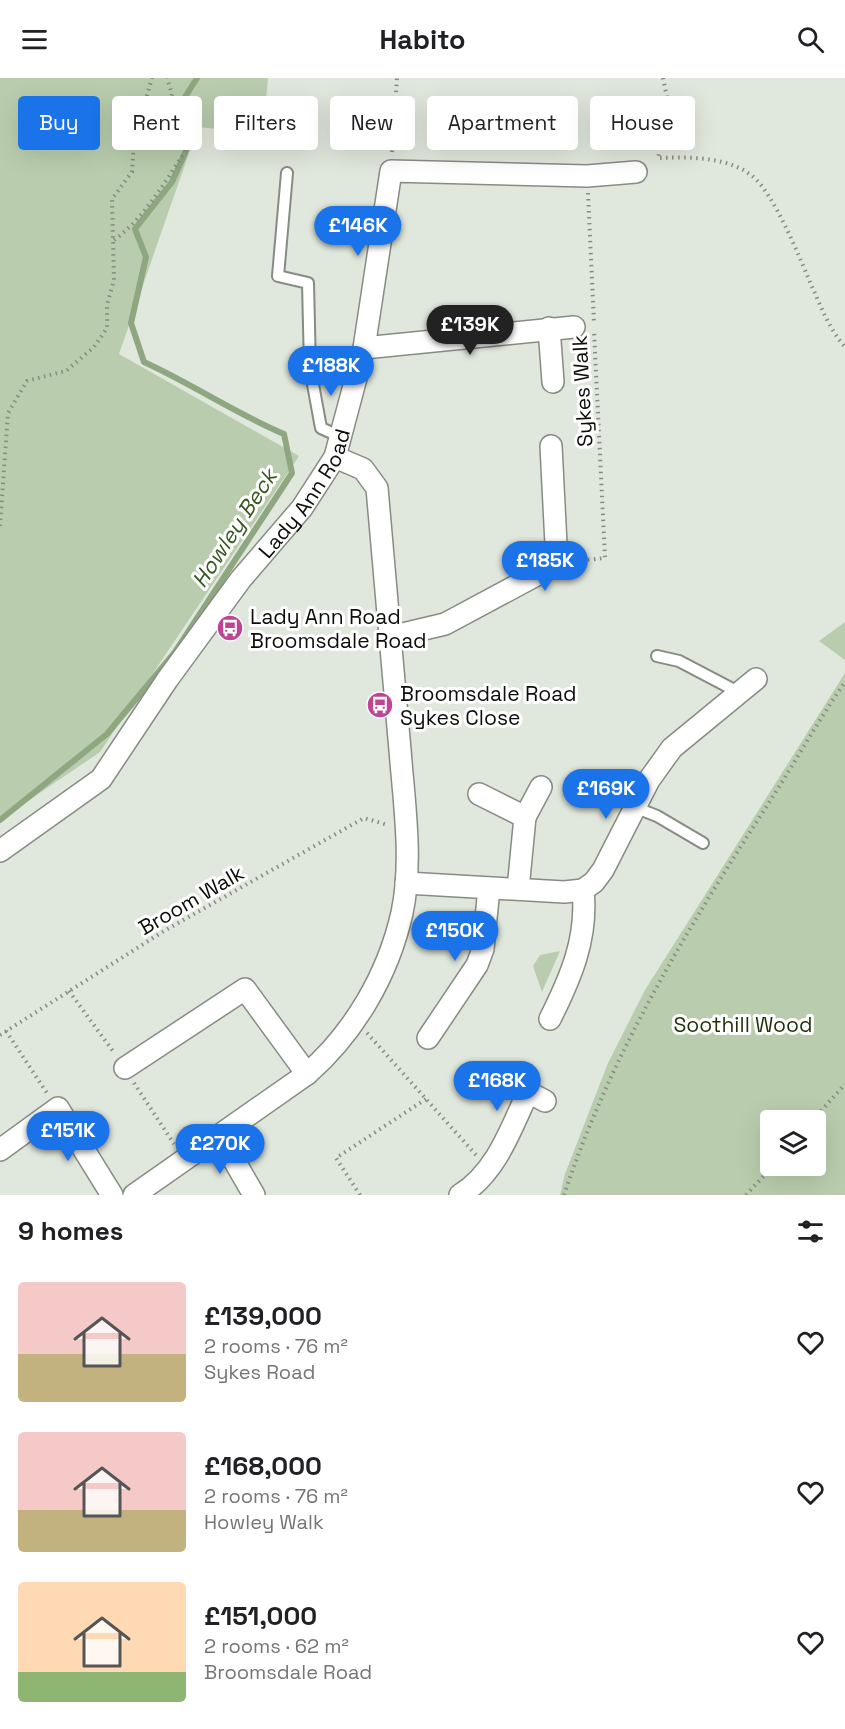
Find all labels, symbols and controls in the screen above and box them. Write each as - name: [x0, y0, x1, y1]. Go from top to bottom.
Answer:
- text: Habito: [379, 22, 466, 57]
- icon: menu: [18, 23, 51, 56]
- icon: search: [794, 23, 827, 56]
- chip: Buy: [18, 96, 100, 150]
- chip: Rent: [112, 96, 202, 150]
- chip: Filters: [214, 96, 318, 150]
- chip: New: [330, 96, 415, 150]
- chip: Apartment: [427, 96, 578, 150]
- chip: House: [590, 96, 695, 150]
- pin: £146K: [316, 206, 400, 257]
- text: £146K: [328, 212, 388, 238]
- pin: £139K: [428, 305, 512, 356]
- text: £139K: [441, 311, 499, 337]
- street label: Sykes Walk: [566, 334, 598, 448]
- pin: £188K: [289, 346, 373, 397]
- text: £188K: [302, 352, 360, 378]
- street label: Lady Ann Road: [252, 426, 355, 563]
- water label: Howley Beck: [185, 462, 284, 592]
- pin: £185K: [503, 541, 587, 592]
- text: £185K: [516, 547, 574, 573]
- place label: Lady Ann Road Broomsdale Road: [250, 603, 427, 654]
- bus stop icon: Lady Ann Road Broomsdale Road: [215, 613, 245, 643]
- place label: Broomsdale Road Sykes Close: [400, 680, 577, 731]
- bus stop icon: Broomsdale Road Sykes Close: [365, 690, 395, 720]
- pin: £169K: [564, 769, 648, 820]
- text: £169K: [576, 775, 636, 801]
- street label: Broom Walk: [133, 859, 249, 941]
- pin: £150K: [413, 911, 497, 962]
- text: £150K: [425, 917, 485, 943]
- park label: Soothill Wood: [673, 1011, 813, 1038]
- pin: £168K: [455, 1061, 539, 1112]
- text: £168K: [468, 1067, 526, 1093]
- map controls: [760, 1110, 826, 1176]
- button: layers: [760, 1110, 826, 1176]
- pin: £151K: [26, 1111, 110, 1162]
- text: £151K: [41, 1117, 96, 1143]
- pin: £270K: [178, 1124, 262, 1175]
- text: £270K: [190, 1130, 250, 1156]
- text: 9 homes: [18, 1214, 123, 1248]
- icon: filters: [794, 1215, 827, 1248]
- text: £139,000: [204, 1299, 322, 1333]
- icon: home: [66, 1306, 138, 1378]
- icon: heart: [794, 1326, 827, 1359]
- text: 2 rooms · 76 m²: [204, 1333, 348, 1359]
- text: Sykes Road: [204, 1359, 315, 1385]
- text: £168,000: [204, 1449, 322, 1483]
- icon: home: [66, 1456, 138, 1528]
- icon: heart: [794, 1476, 827, 1509]
- text: 2 rooms · 76 m²: [204, 1483, 348, 1509]
- text: Howley Walk: [204, 1509, 324, 1535]
- text: £151,000: [204, 1599, 317, 1633]
- icon: home: [66, 1606, 138, 1678]
- icon: heart: [794, 1626, 827, 1659]
- text: 2 rooms · 62 m²: [204, 1633, 349, 1659]
- text: Broomsdale Road: [204, 1659, 372, 1685]

